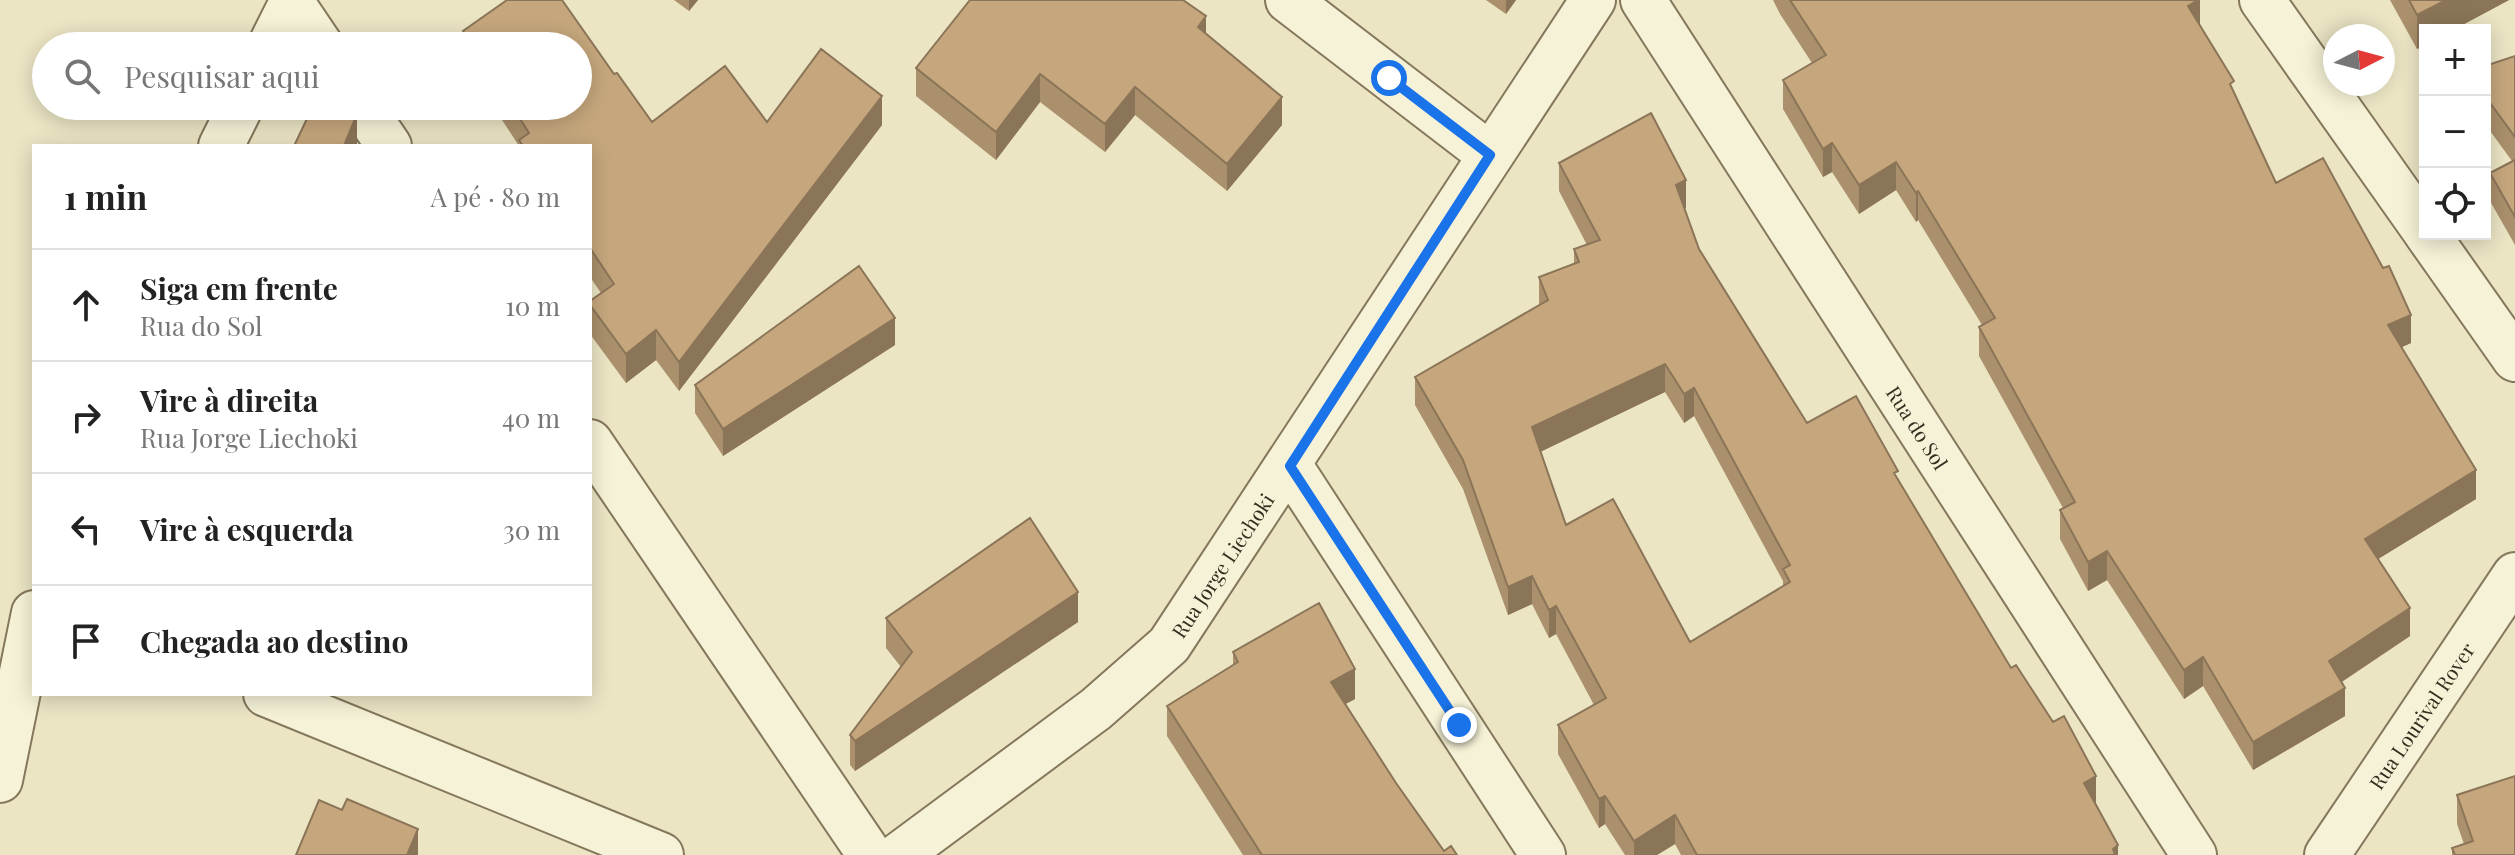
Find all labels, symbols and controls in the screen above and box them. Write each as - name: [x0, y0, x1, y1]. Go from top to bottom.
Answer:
- north arrow: [2323, 24, 2395, 96]
- map controls: [2419, 24, 2491, 240]
- button: +: [2419, 24, 2491, 96]
- search box: [32, 32, 592, 120]
- icon: search: [60, 54, 104, 98]
- text: Pesquisar aqui: [124, 56, 320, 96]
- route start: [1371, 60, 1407, 96]
- button: −: [2419, 96, 2491, 168]
- button: locate: [2419, 168, 2491, 240]
- text: 1 min: [64, 173, 147, 219]
- text: A pé · 80 m: [430, 179, 560, 214]
- text: Siga em frente: [140, 268, 338, 308]
- icon: ahead: [64, 283, 108, 327]
- text: 10 m: [505, 288, 560, 323]
- text: Rua do Sol: [140, 308, 262, 343]
- text: Vire à direita: [140, 380, 318, 420]
- street label: Rua do Sol: [1881, 380, 1955, 474]
- icon: right: [64, 395, 108, 439]
- text: 40 m: [502, 400, 560, 435]
- text: Rua Jorge Liechoki: [140, 420, 358, 455]
- street label: Rua Jorge Liechoki: [1164, 487, 1279, 643]
- icon: left: [64, 507, 108, 551]
- text: Vire à esquerda: [140, 509, 353, 549]
- text: 30 m: [503, 512, 560, 547]
- icon: arrive: [64, 619, 108, 663]
- text: Chegada ao destino: [140, 621, 408, 661]
- street label: Rua Lourival Rover: [2362, 637, 2480, 794]
- route end: [1441, 707, 1477, 743]

